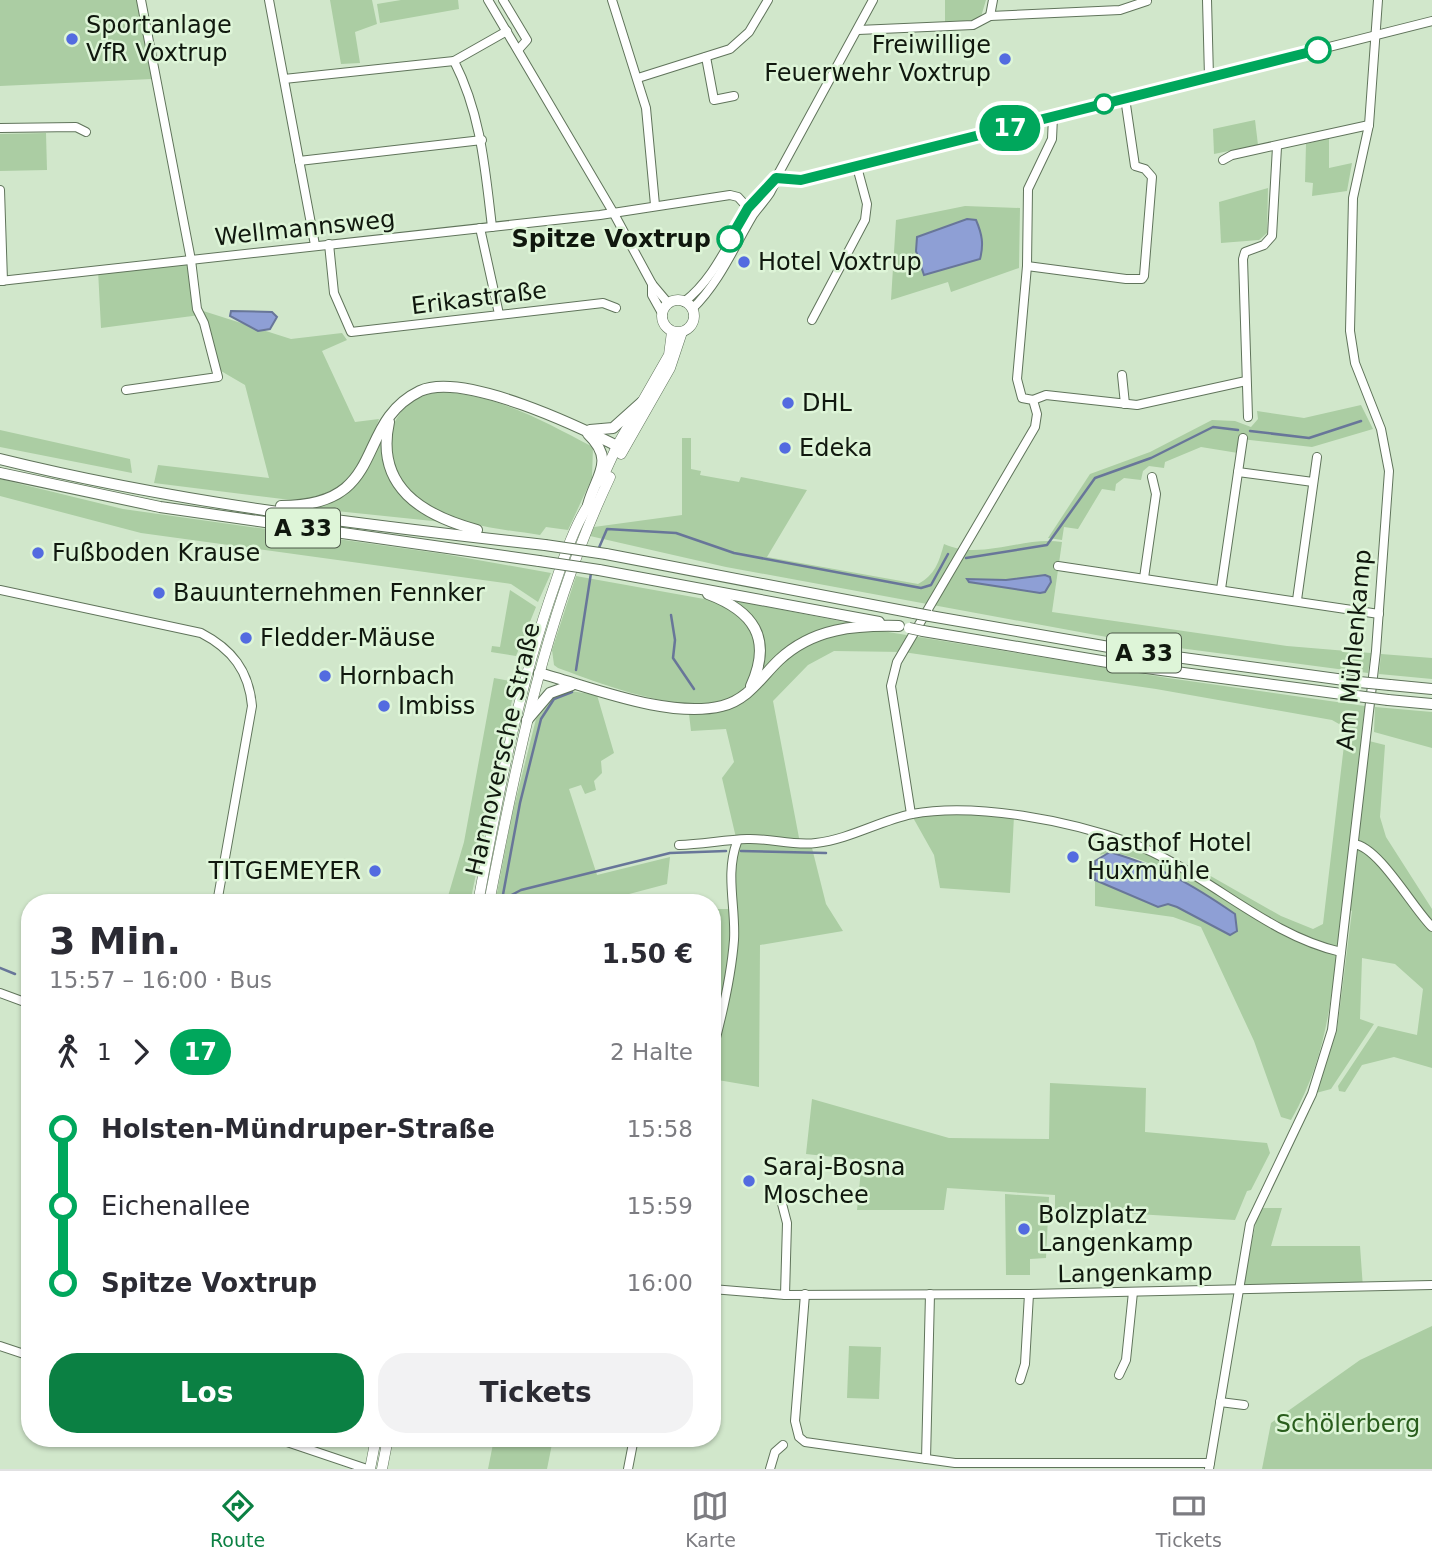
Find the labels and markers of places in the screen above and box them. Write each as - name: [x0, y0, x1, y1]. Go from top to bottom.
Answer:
- place label: Sportanlage VfR Voxtrup: [86, 11, 232, 67]
- marker: Sportanlage VfR Voxtrup: [64, 31, 80, 47]
- place label: Freiwillige Feuerwehr Voxtrup: [764, 31, 991, 87]
- unlabelled marker: [1305, 37, 1331, 63]
- marker: Freiwillige Feuerwehr Voxtrup: [997, 51, 1013, 67]
- unlabelled marker: [1094, 94, 1114, 114]
- place label: Spitze Voxtrup: [511, 225, 711, 253]
- marker: Spitze Voxtrup: [717, 226, 743, 252]
- place label: Hotel Voxtrup: [758, 248, 922, 276]
- marker: Hotel Voxtrup: [736, 254, 752, 270]
- place label: DHL: [802, 389, 853, 417]
- marker: DHL: [780, 395, 796, 411]
- place label: Edeka: [799, 434, 872, 462]
- marker: Edeka: [777, 440, 793, 456]
- place label: Fußboden Krause: [52, 539, 260, 567]
- marker: Fußboden Krause: [30, 545, 46, 561]
- place label: Bauunternehmen Fennker: [173, 579, 485, 607]
- marker: Bauunternehmen Fennker: [151, 585, 167, 601]
- place label: Fledder-Mäuse: [260, 624, 435, 652]
- marker: Fledder-Mäuse: [238, 630, 254, 646]
- place label: Hornbach: [339, 662, 455, 690]
- marker: Hornbach: [317, 668, 333, 684]
- place label: Imbiss: [398, 692, 475, 720]
- marker: Imbiss: [376, 698, 392, 714]
- place label: Gasthof Hotel Huxmühle: [1087, 829, 1252, 885]
- marker: Gasthof Hotel Huxmühle: [1065, 849, 1081, 865]
- place label: TITGEMEYER: [207, 857, 361, 885]
- marker: TITGEMEYER: [367, 863, 383, 879]
- place label: Saraj-Bosna Moschee: [763, 1153, 906, 1209]
- marker: Saraj-Bosna Moschee: [741, 1173, 757, 1189]
- place label: Bolzplatz Langenkamp: [1038, 1201, 1193, 1257]
- marker: Bolzplatz Langenkamp: [1016, 1221, 1032, 1237]

